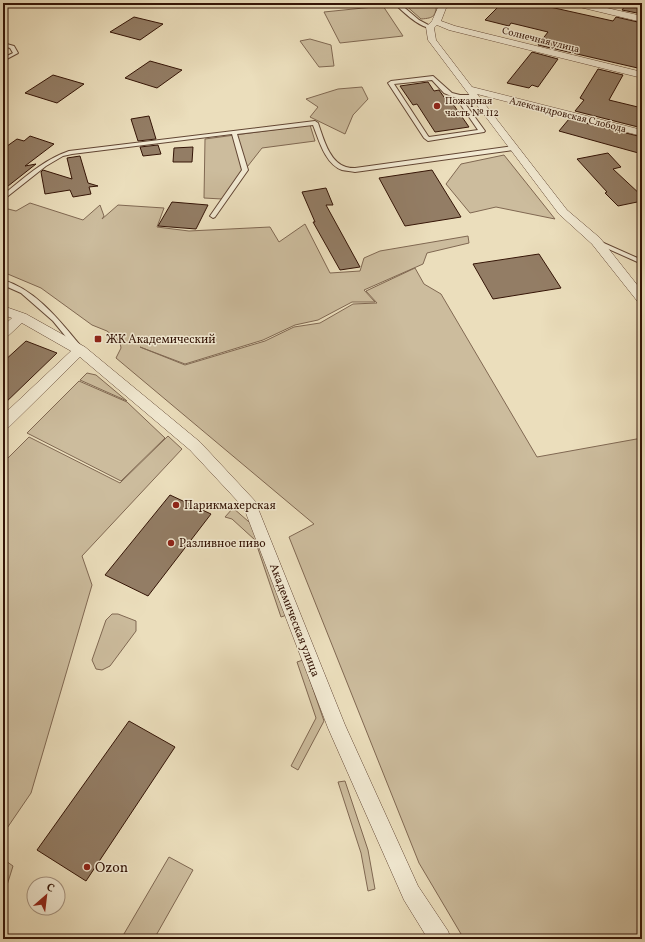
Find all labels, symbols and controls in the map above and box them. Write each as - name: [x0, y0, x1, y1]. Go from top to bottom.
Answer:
- street label: Солнечная улица: [501, 24, 581, 56]
- place label: Пожарная часть № 112: [445, 94, 499, 120]
- street label: Александровская Слобода: [508, 94, 628, 136]
- marker: Пожарная часть № 112: [432, 101, 442, 111]
- place label: ЖК Академический: [106, 332, 216, 348]
- marker: ЖК Академический: [93, 334, 103, 344]
- place label: Парикмахерская: [184, 498, 276, 514]
- marker: Парикмахерская: [171, 500, 181, 510]
- place label: Разливное пиво: [179, 536, 266, 552]
- marker: Разливное пиво: [166, 538, 176, 548]
- street label: Академическая улица: [265, 561, 323, 679]
- place label: Ozon: [95, 859, 128, 878]
- marker: Ozon: [82, 862, 92, 872]
- north arrow: [26, 876, 66, 916]
- text: С: [43, 880, 57, 897]

